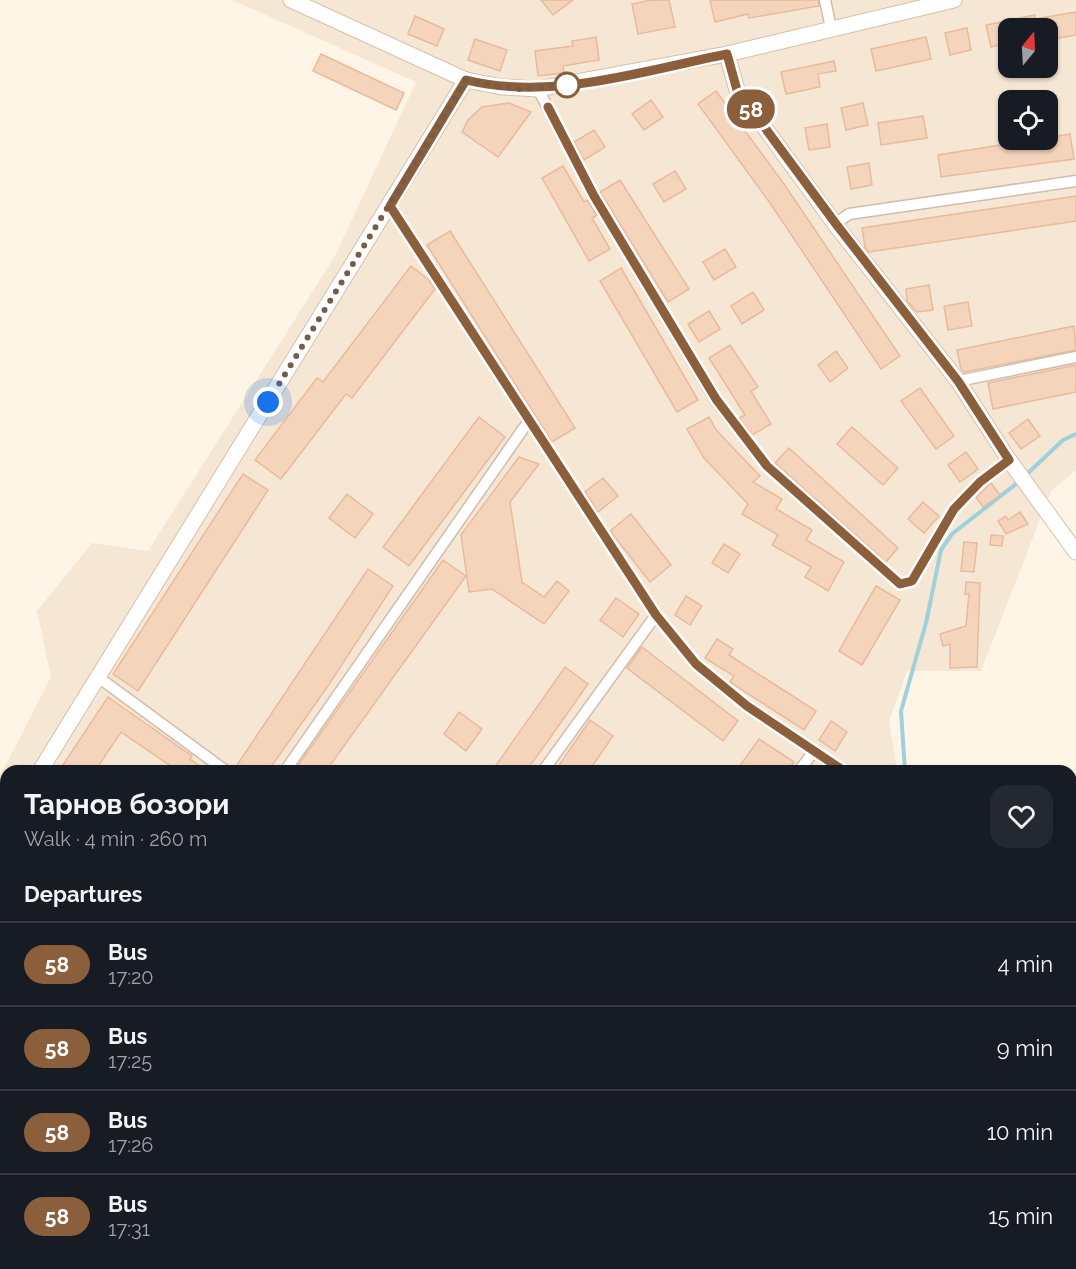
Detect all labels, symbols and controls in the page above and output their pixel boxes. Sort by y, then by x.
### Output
north arrow [998,18,1058,78]
map controls [998,18,1058,150]
unlabelled marker [554,72,580,98]
line badge: 58 [724,90,778,128]
button: locate [998,90,1058,150]
text: 58 [739,97,763,122]
your location [253,387,283,417]
button: heart [990,785,1053,848]
text: Тарнов бозори [24,788,229,821]
text: Walk · 4 min · 260 m [24,827,207,851]
text: Departures [24,881,142,907]
text: Bus [108,939,147,965]
text: 4 min [998,951,1053,977]
text: 58 [45,952,69,977]
text: 17:20 [108,965,154,989]
text: Bus [108,1023,147,1049]
text: 9 min [997,1035,1053,1061]
text: 58 [45,1036,69,1061]
text: 17:25 [108,1049,152,1073]
text: Bus [108,1107,147,1133]
text: 10 min [987,1119,1053,1145]
text: 58 [45,1120,69,1145]
text: 17:26 [108,1133,153,1157]
text: Bus [108,1191,147,1217]
text: 15 min [988,1203,1053,1229]
text: 58 [45,1204,69,1229]
text: 17:31 [108,1217,150,1241]

